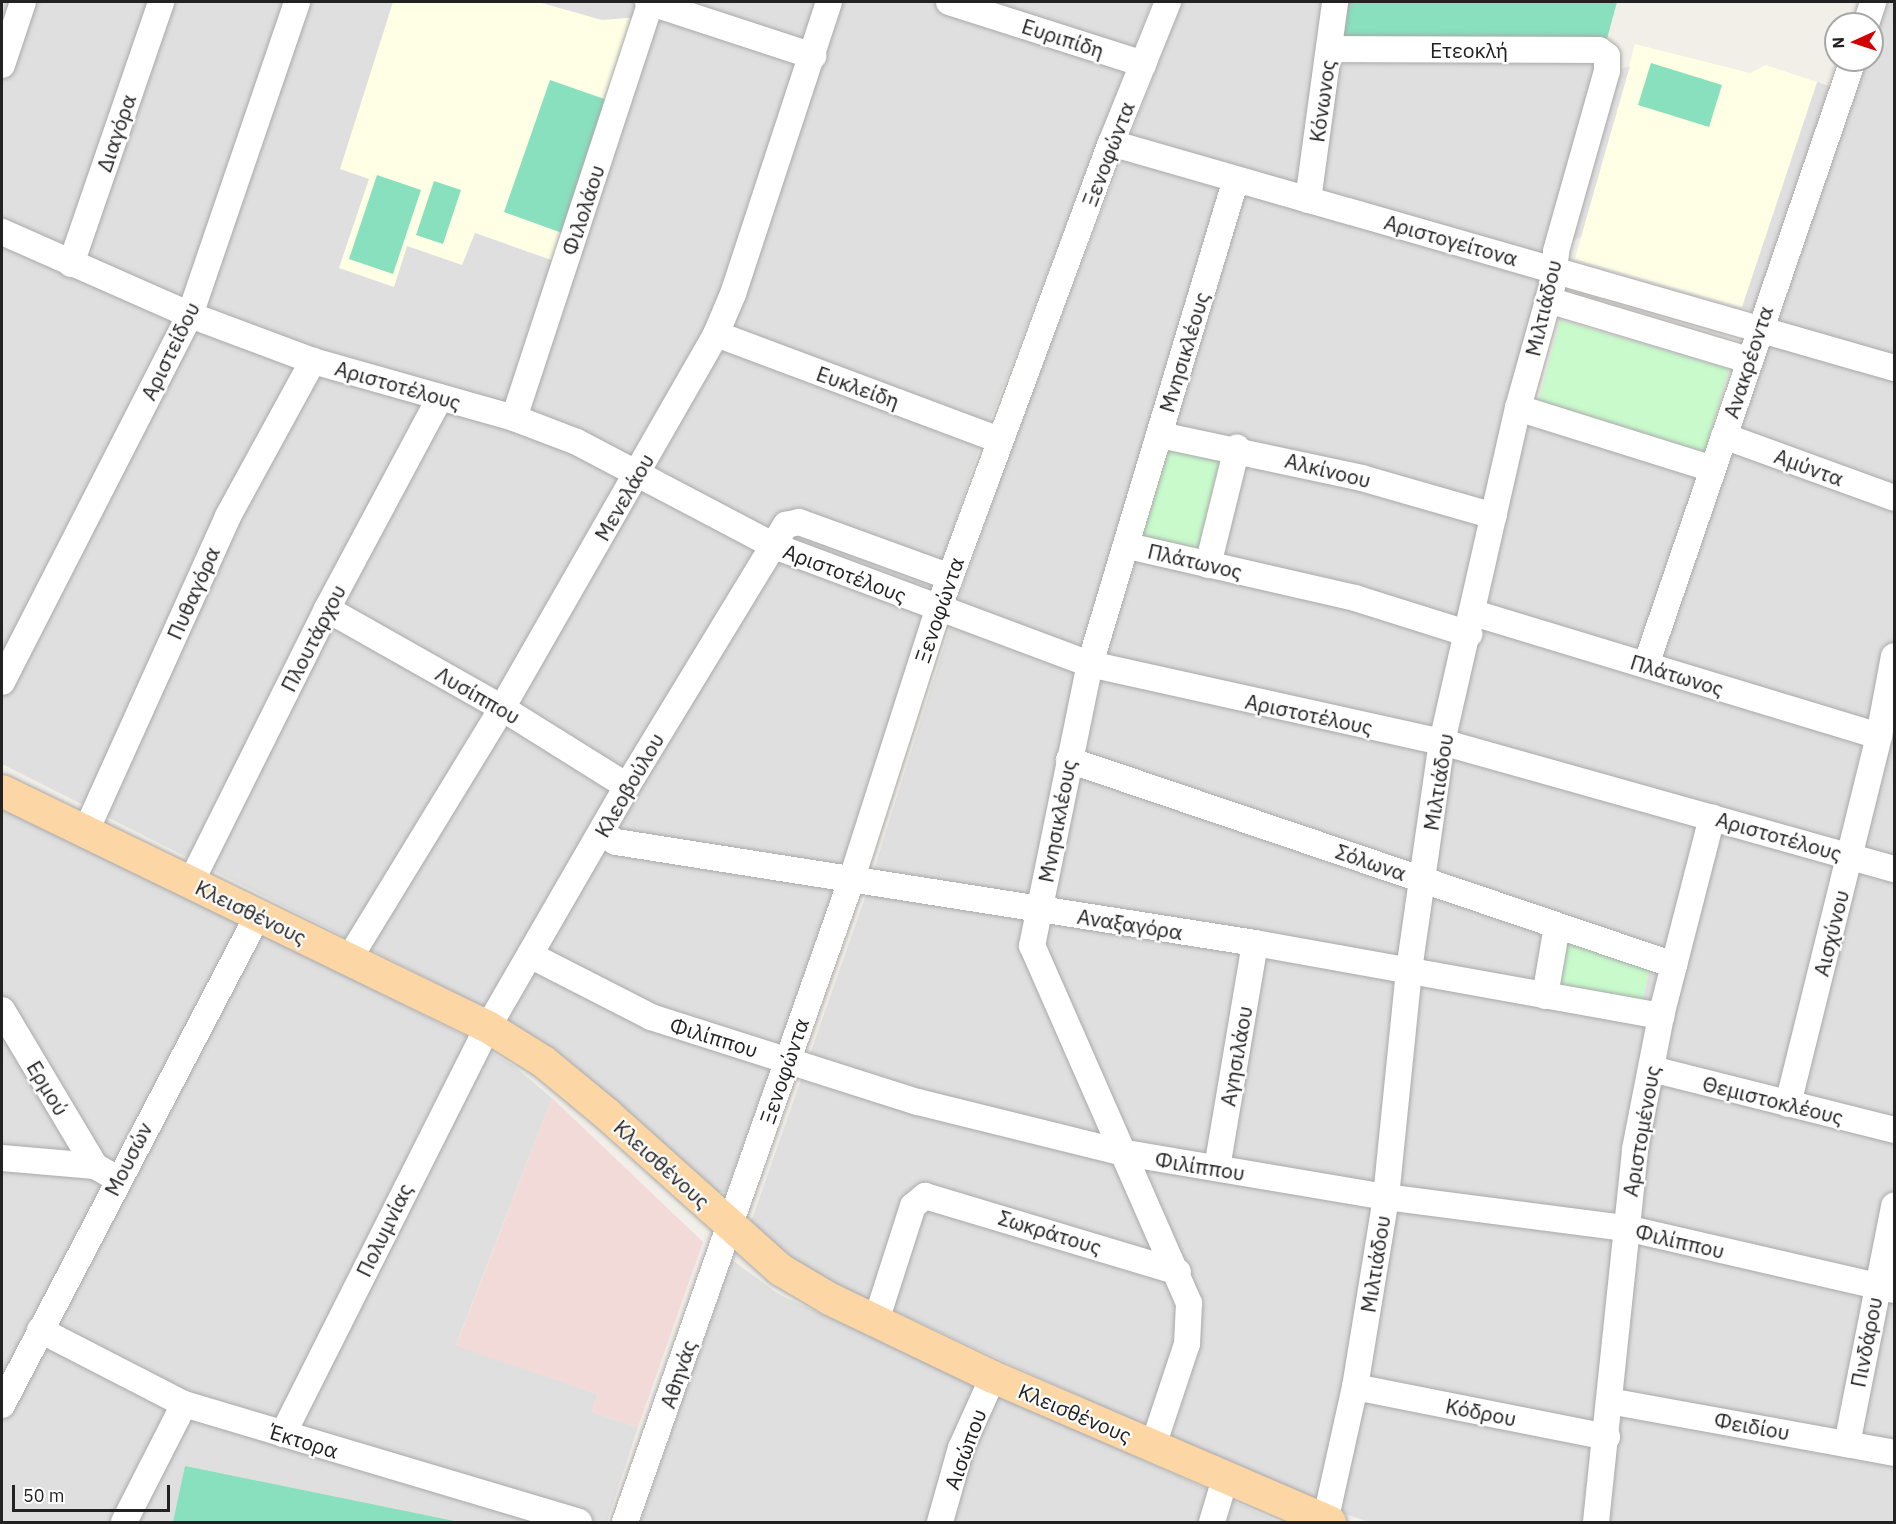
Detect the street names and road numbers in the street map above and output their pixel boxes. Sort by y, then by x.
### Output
street label: Ευριπίδη [1019,13,1107,63]
street label: Ετεοκλή [1430,37,1508,63]
street label: Κόνωνος [1304,58,1340,144]
street label: Διαγόρα [91,91,141,175]
street label: Ξενοφώντα [1076,98,1140,210]
street label: Φιλολάου [557,162,609,258]
street label: Αριστογείτονα [1381,209,1521,271]
street label: Μιλτιάδου [1520,257,1566,359]
street label: Μνησικλέους [1154,289,1214,415]
street label: Αριστείδου [135,298,205,404]
street label: Ανακρέοντα [1718,303,1778,421]
street label: Αριστοτέλους [332,355,464,415]
street label: Ευκλείδη [813,360,903,414]
street label: Αμύντα [1771,443,1847,491]
street label: Αλκίνοου [1282,447,1374,493]
street label: Μενελάου [589,449,659,545]
street label: Αριστοτέλους [780,538,910,608]
street label: Πλάτωνος [1145,538,1245,584]
street label: Πυθαγόρα [161,543,225,643]
street label: Ξενοφώντα [909,554,969,666]
street label: Πλουτάρχου [275,580,351,696]
street label: Πλάτωνος [1627,649,1727,701]
street label: Λυσίππου [431,661,525,729]
street label: Αριστοτέλους [1243,688,1375,740]
street label: Κλεοβούλου [589,728,669,842]
street label: Μιλτιάδου [1418,732,1458,832]
street label: Μνησικλέους [1033,757,1081,885]
street label: Αριστοτέλους [1713,806,1845,866]
street label: Σόλωνα [1332,838,1410,886]
street label: Κλεισθένους [191,874,311,950]
street label: Αισχύνου [1808,887,1854,979]
street label: Αναξαγόρα [1075,903,1185,945]
street label: Αγησιλάου [1215,1004,1257,1108]
street label: Φιλίππου [667,1012,761,1062]
street label: Ξενοφώντα [754,1015,814,1127]
street label: Ερμού [22,1056,74,1120]
street label: Αριστομένους [1617,1063,1665,1199]
street label: Θεμιστοκλέους [1700,1070,1846,1130]
street label: Κλεισθένους [609,1114,715,1214]
street label: Μουσών [99,1118,157,1200]
street label: Φιλίππου [1153,1146,1247,1186]
street label: Πολυμνίας [351,1179,417,1281]
street label: Σωκράτους [995,1204,1105,1260]
street label: Μιλτιάδου [1355,1214,1395,1314]
street label: Φιλίππου [1633,1218,1727,1264]
street label: Πινδάρου [1845,1295,1887,1389]
street label: Αθηνάς [655,1336,701,1412]
street label: Κλεισθένους [1015,1378,1135,1448]
street label: Κόδρου [1443,1393,1519,1431]
street label: Αισώπου [939,1405,991,1493]
street label: Φειδίου [1712,1407,1792,1445]
street label: Έκτορα [267,1419,341,1463]

